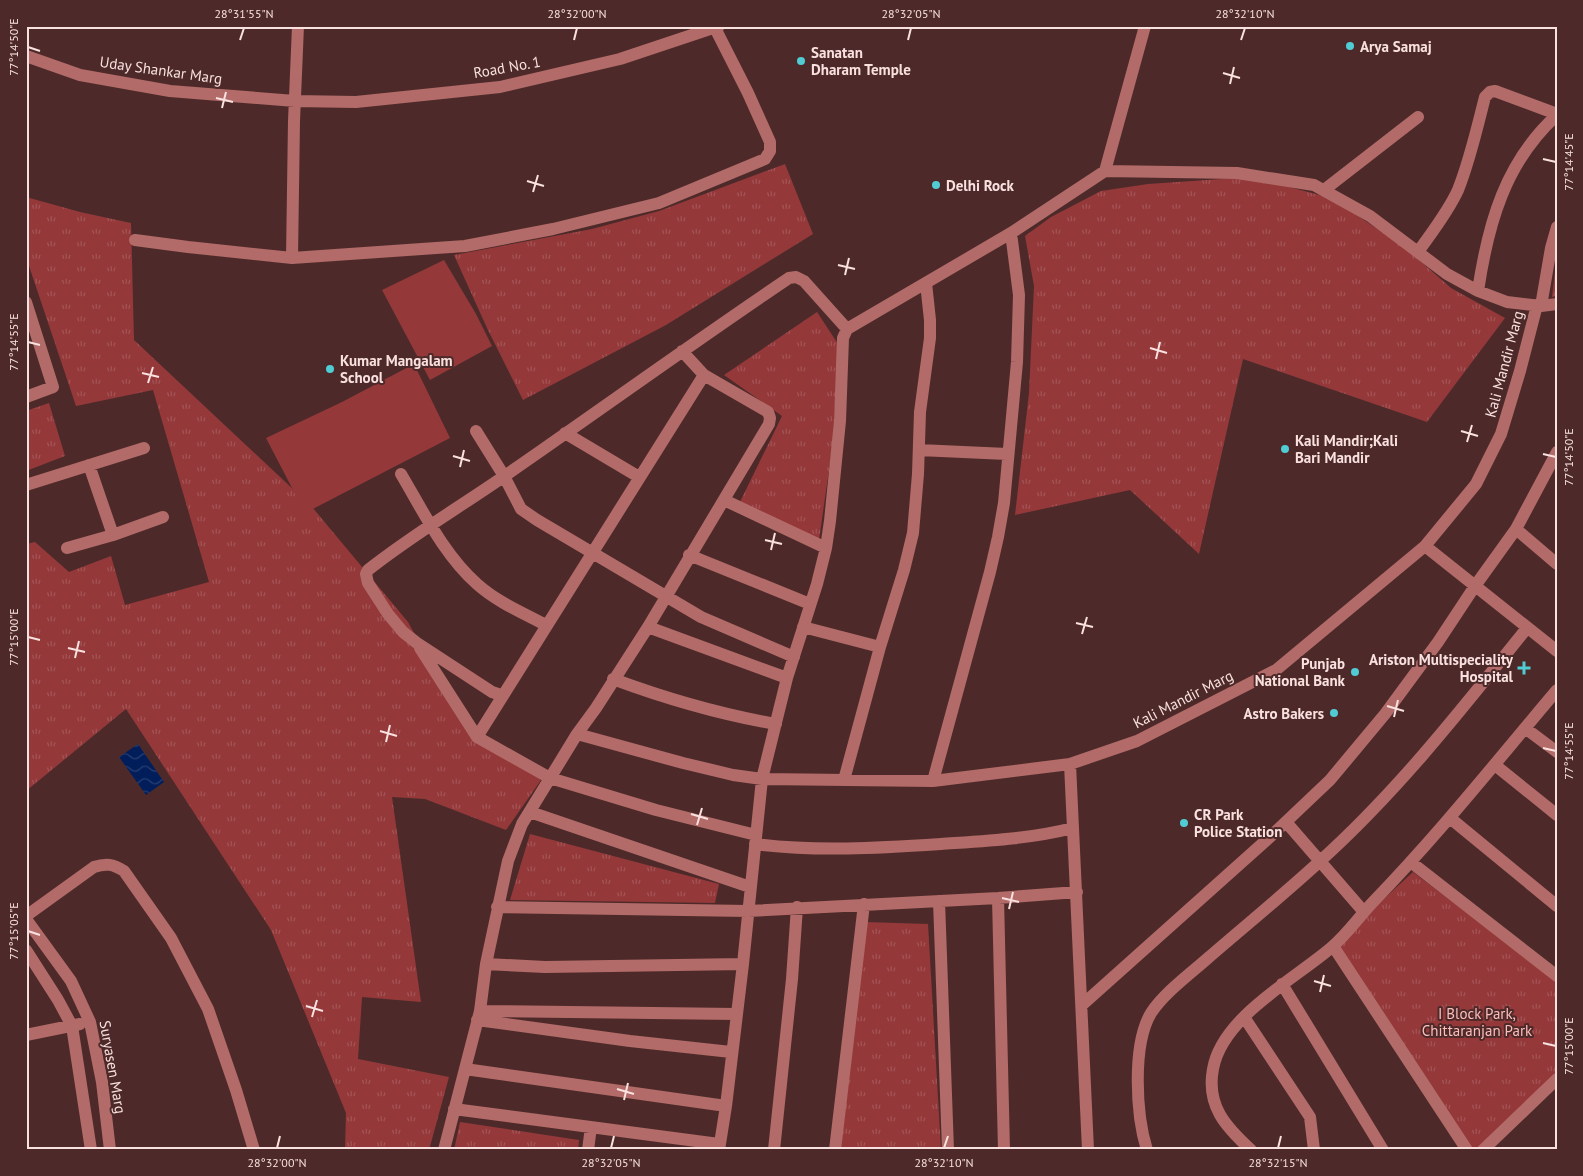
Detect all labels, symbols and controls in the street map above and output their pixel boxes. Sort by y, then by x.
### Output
text: 28°31'55"N [214,6,274,21]
text: 28°32'00"N [547,6,607,21]
text: 28°32'05"N [881,6,941,21]
text: 28°32'10"N [1215,6,1275,21]
text: 77°14'50"E [6,18,21,76]
place label: Arya Samaj [1360,37,1432,56]
marker: Arya Samaj [1344,40,1356,52]
place label: Sanatan Dharam Temple [811,43,911,79]
street label: Uday Shankar Marg [98,52,224,88]
street label: Road No. 1 [472,52,542,82]
marker: Sanatan Dharam Temple [795,55,807,67]
text: 77°14'45"E [1561,133,1576,191]
place label: Delhi Rock [946,176,1015,195]
marker: Delhi Rock [930,179,942,191]
street label: Kali Mandir Marg [1481,309,1527,419]
text: 77°14'55"E [6,313,21,371]
place label: Kumar Mangalam School [340,351,453,387]
marker: Kumar Mangalam School [324,363,336,375]
text: 77°14'50"E [1561,428,1576,486]
place label: Kali Mandir;Kali Bari Mandir [1295,431,1398,467]
marker: Kali Mandir;Kali Bari Mandir [1279,443,1291,455]
text: 77°15'00"E [6,608,21,666]
place label: Ariston Multispeciality Hospital [1369,650,1514,686]
place label: Punjab National Bank [1255,654,1346,690]
marker: Ariston Multispeciality Hospital [1517,661,1531,675]
street label: Kali Mandir Marg [1130,666,1236,732]
marker: Punjab National Bank [1349,666,1361,678]
place label: Astro Bakers [1244,704,1324,723]
marker: Astro Bakers [1328,707,1340,719]
text: 77°14'55"E [1561,722,1576,780]
place label: CR Park Police Station [1194,805,1282,841]
marker: CR Park Police Station [1178,817,1190,829]
text: 77°15'05"E [6,902,21,960]
park label: I Block Park, Chittaranjan Park [1422,1004,1533,1040]
text: 77°15'00"E [1561,1017,1576,1075]
street label: Suryasen Marg [95,1019,131,1115]
text: 28°32'00"N [247,1155,307,1170]
text: 28°32'05"N [581,1155,641,1170]
text: 28°32'10"N [914,1155,974,1170]
text: 28°32'15"N [1248,1155,1308,1170]

